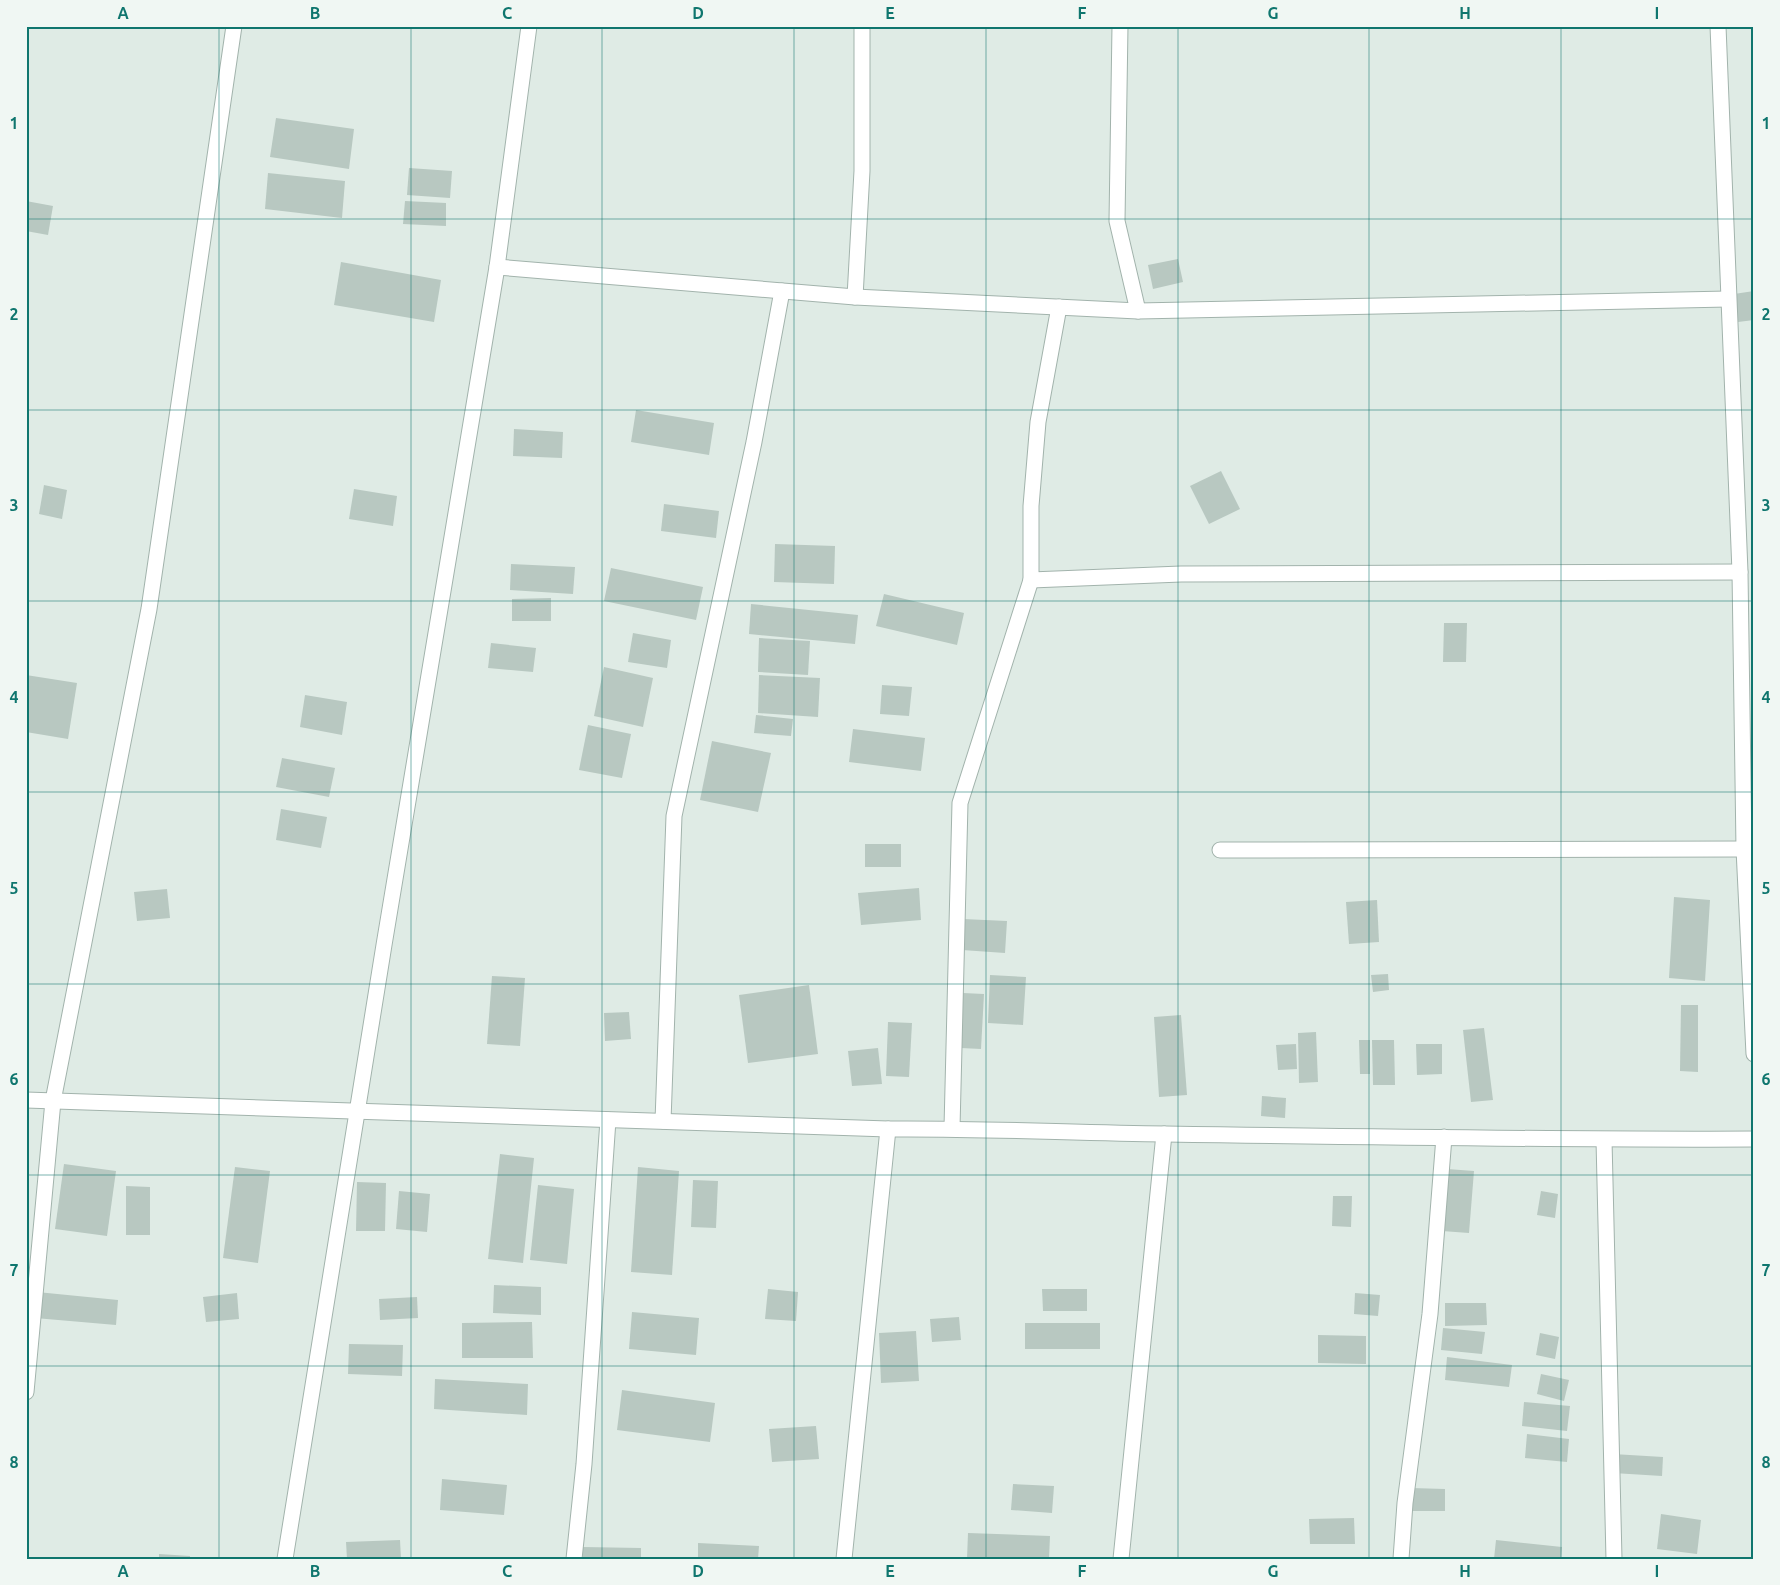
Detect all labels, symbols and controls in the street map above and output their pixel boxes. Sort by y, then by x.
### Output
text: A [117,4,129,22]
text: B [310,4,320,22]
text: C [502,4,512,22]
text: D [692,4,704,22]
text: E [885,4,895,22]
text: F [1078,4,1087,22]
text: G [1267,4,1279,22]
text: H [1459,4,1471,22]
text: I [1655,4,1659,22]
text: 1 [9,114,19,132]
text: 1 [1761,114,1771,132]
text: 2 [9,305,19,323]
text: 2 [1761,305,1771,323]
text: 3 [9,496,19,514]
text: 3 [1761,496,1771,514]
text: 4 [9,688,19,706]
text: 4 [1761,688,1771,706]
text: 5 [9,879,19,897]
text: 5 [1761,879,1771,897]
text: 6 [9,1070,19,1088]
text: 6 [1761,1070,1771,1088]
text: 7 [9,1261,19,1279]
text: 7 [1761,1261,1771,1279]
text: 8 [9,1453,19,1471]
text: 8 [1761,1453,1771,1471]
text: A [117,1562,129,1580]
text: B [310,1562,320,1580]
text: C [502,1562,512,1580]
text: D [692,1562,704,1580]
text: E [885,1562,895,1580]
text: F [1078,1562,1087,1580]
text: G [1267,1562,1279,1580]
text: H [1459,1562,1471,1580]
text: I [1655,1562,1659,1580]

